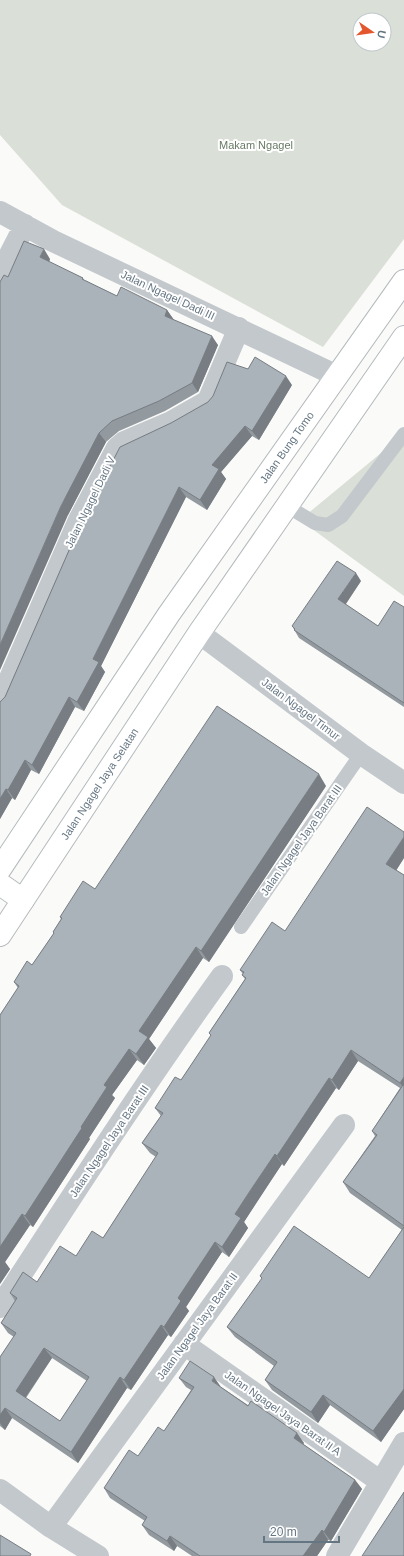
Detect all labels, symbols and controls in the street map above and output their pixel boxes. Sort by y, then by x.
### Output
north arrow [352,12,392,52]
text: U [375,29,388,40]
park label: Makam Ngagel [219,139,293,151]
street label: Jalan Ngagel Dadi III [119,268,217,322]
street label: Jalan Bung Tomo [257,409,316,485]
street label: Jalan Ngagel Dadi V [63,454,118,550]
street label: Jalan Ngagel Timur [260,676,343,743]
street label: Jalan Ngagel Jaya Selatan [59,726,141,842]
street label: Jalan Ngagel Jaya Barat III [258,782,344,898]
street label: Jalan Ngagel Jaya Barat III [67,1083,151,1199]
street label: Jalan Ngagel Jaya Barat II [154,1270,240,1382]
street label: Jalan Ngagel Jaya Barat II A [223,1368,344,1458]
scale bar [264,1518,339,1544]
text: 20 m [270,1525,297,1539]

